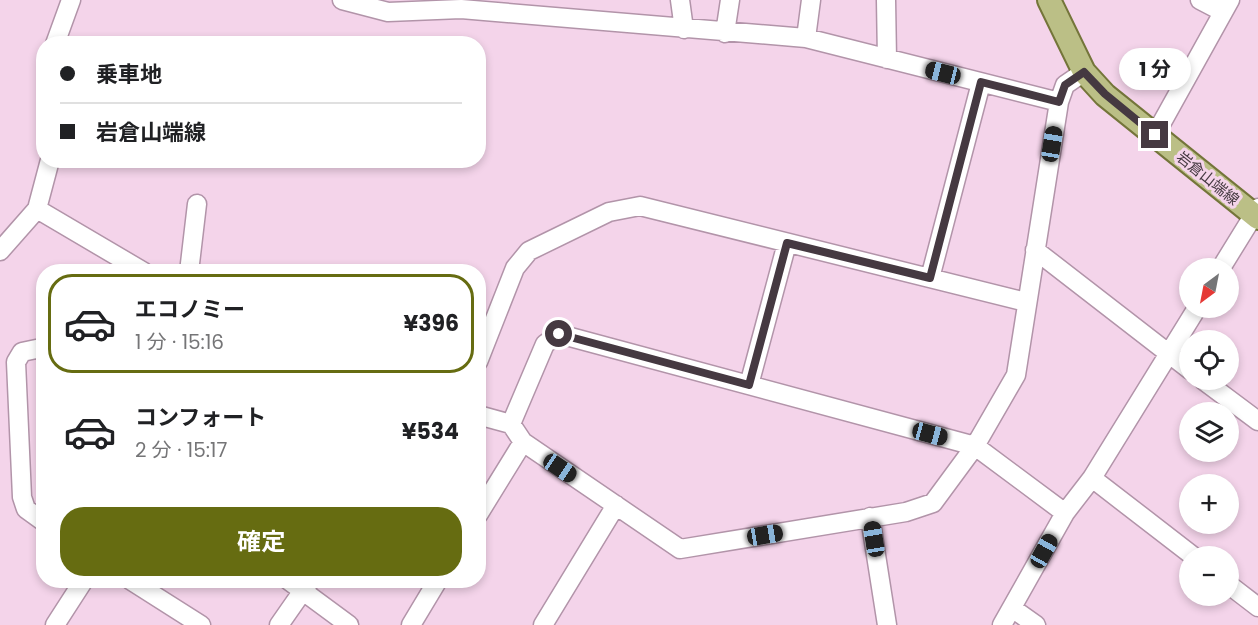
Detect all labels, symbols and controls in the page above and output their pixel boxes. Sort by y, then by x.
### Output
callout: 1 分 [1119,48,1191,90]
text: 1 分 [1139,55,1171,83]
text: 乗車地 [96,59,162,90]
car [923,60,963,86]
text: 岩倉山端線 [96,117,206,148]
route end [1141,121,1168,148]
car [1040,125,1064,163]
street label: 岩倉山端線 [1172,146,1244,210]
north arrow [1179,258,1239,318]
map controls [1179,258,1239,606]
text: エコノミー [135,294,245,325]
icon: car [63,297,117,351]
text: ¥396 [403,308,459,339]
route start [545,320,572,347]
text: 1 分 · 15:16 [135,328,224,356]
button: locate [1179,330,1239,390]
text: コンフォート [135,402,266,433]
button: layers [1179,402,1239,462]
icon: car [63,405,117,459]
text: ¥534 [402,416,459,447]
car [910,421,950,447]
text: 2 分 · 15:17 [135,436,227,464]
car [540,450,580,486]
button: + [1179,474,1239,534]
button: 確定 [60,507,462,576]
car [862,520,886,558]
car [746,523,784,547]
car [1027,531,1061,571]
button: − [1179,546,1239,606]

